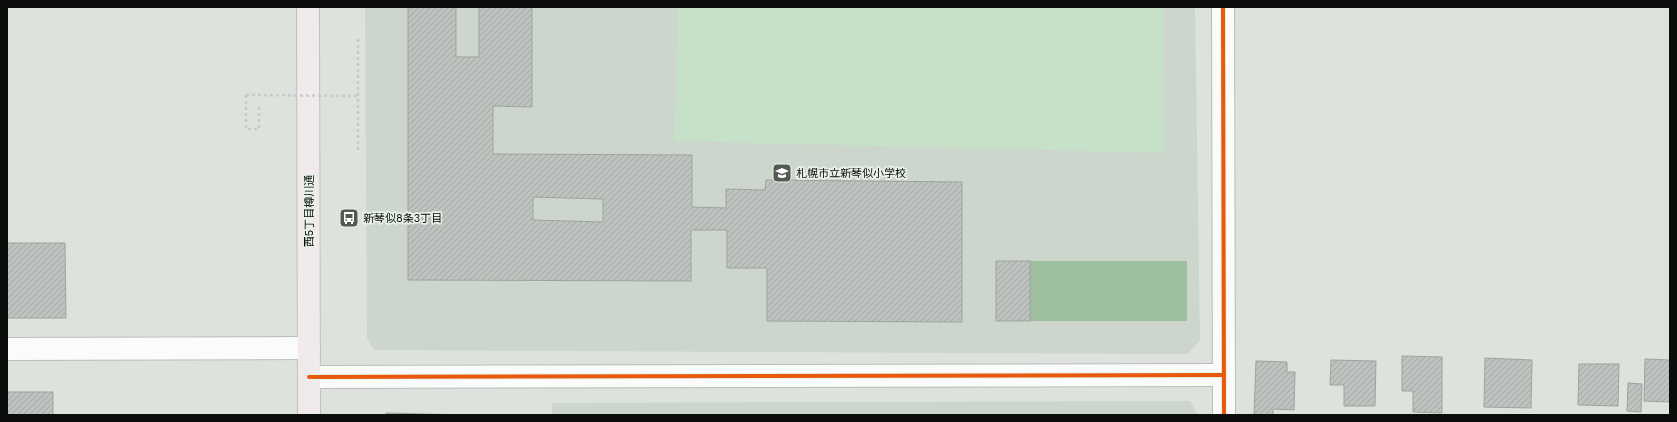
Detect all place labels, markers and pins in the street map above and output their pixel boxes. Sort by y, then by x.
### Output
school or university icon: 札幌市立新琴似小学校 [771,162,793,184]
place label: 札幌市立新琴似小学校 [796,167,906,180]
bus stop icon: 新琴似8条3丁目 [338,207,360,229]
place label: 新琴似8条3丁目 [363,212,442,225]

